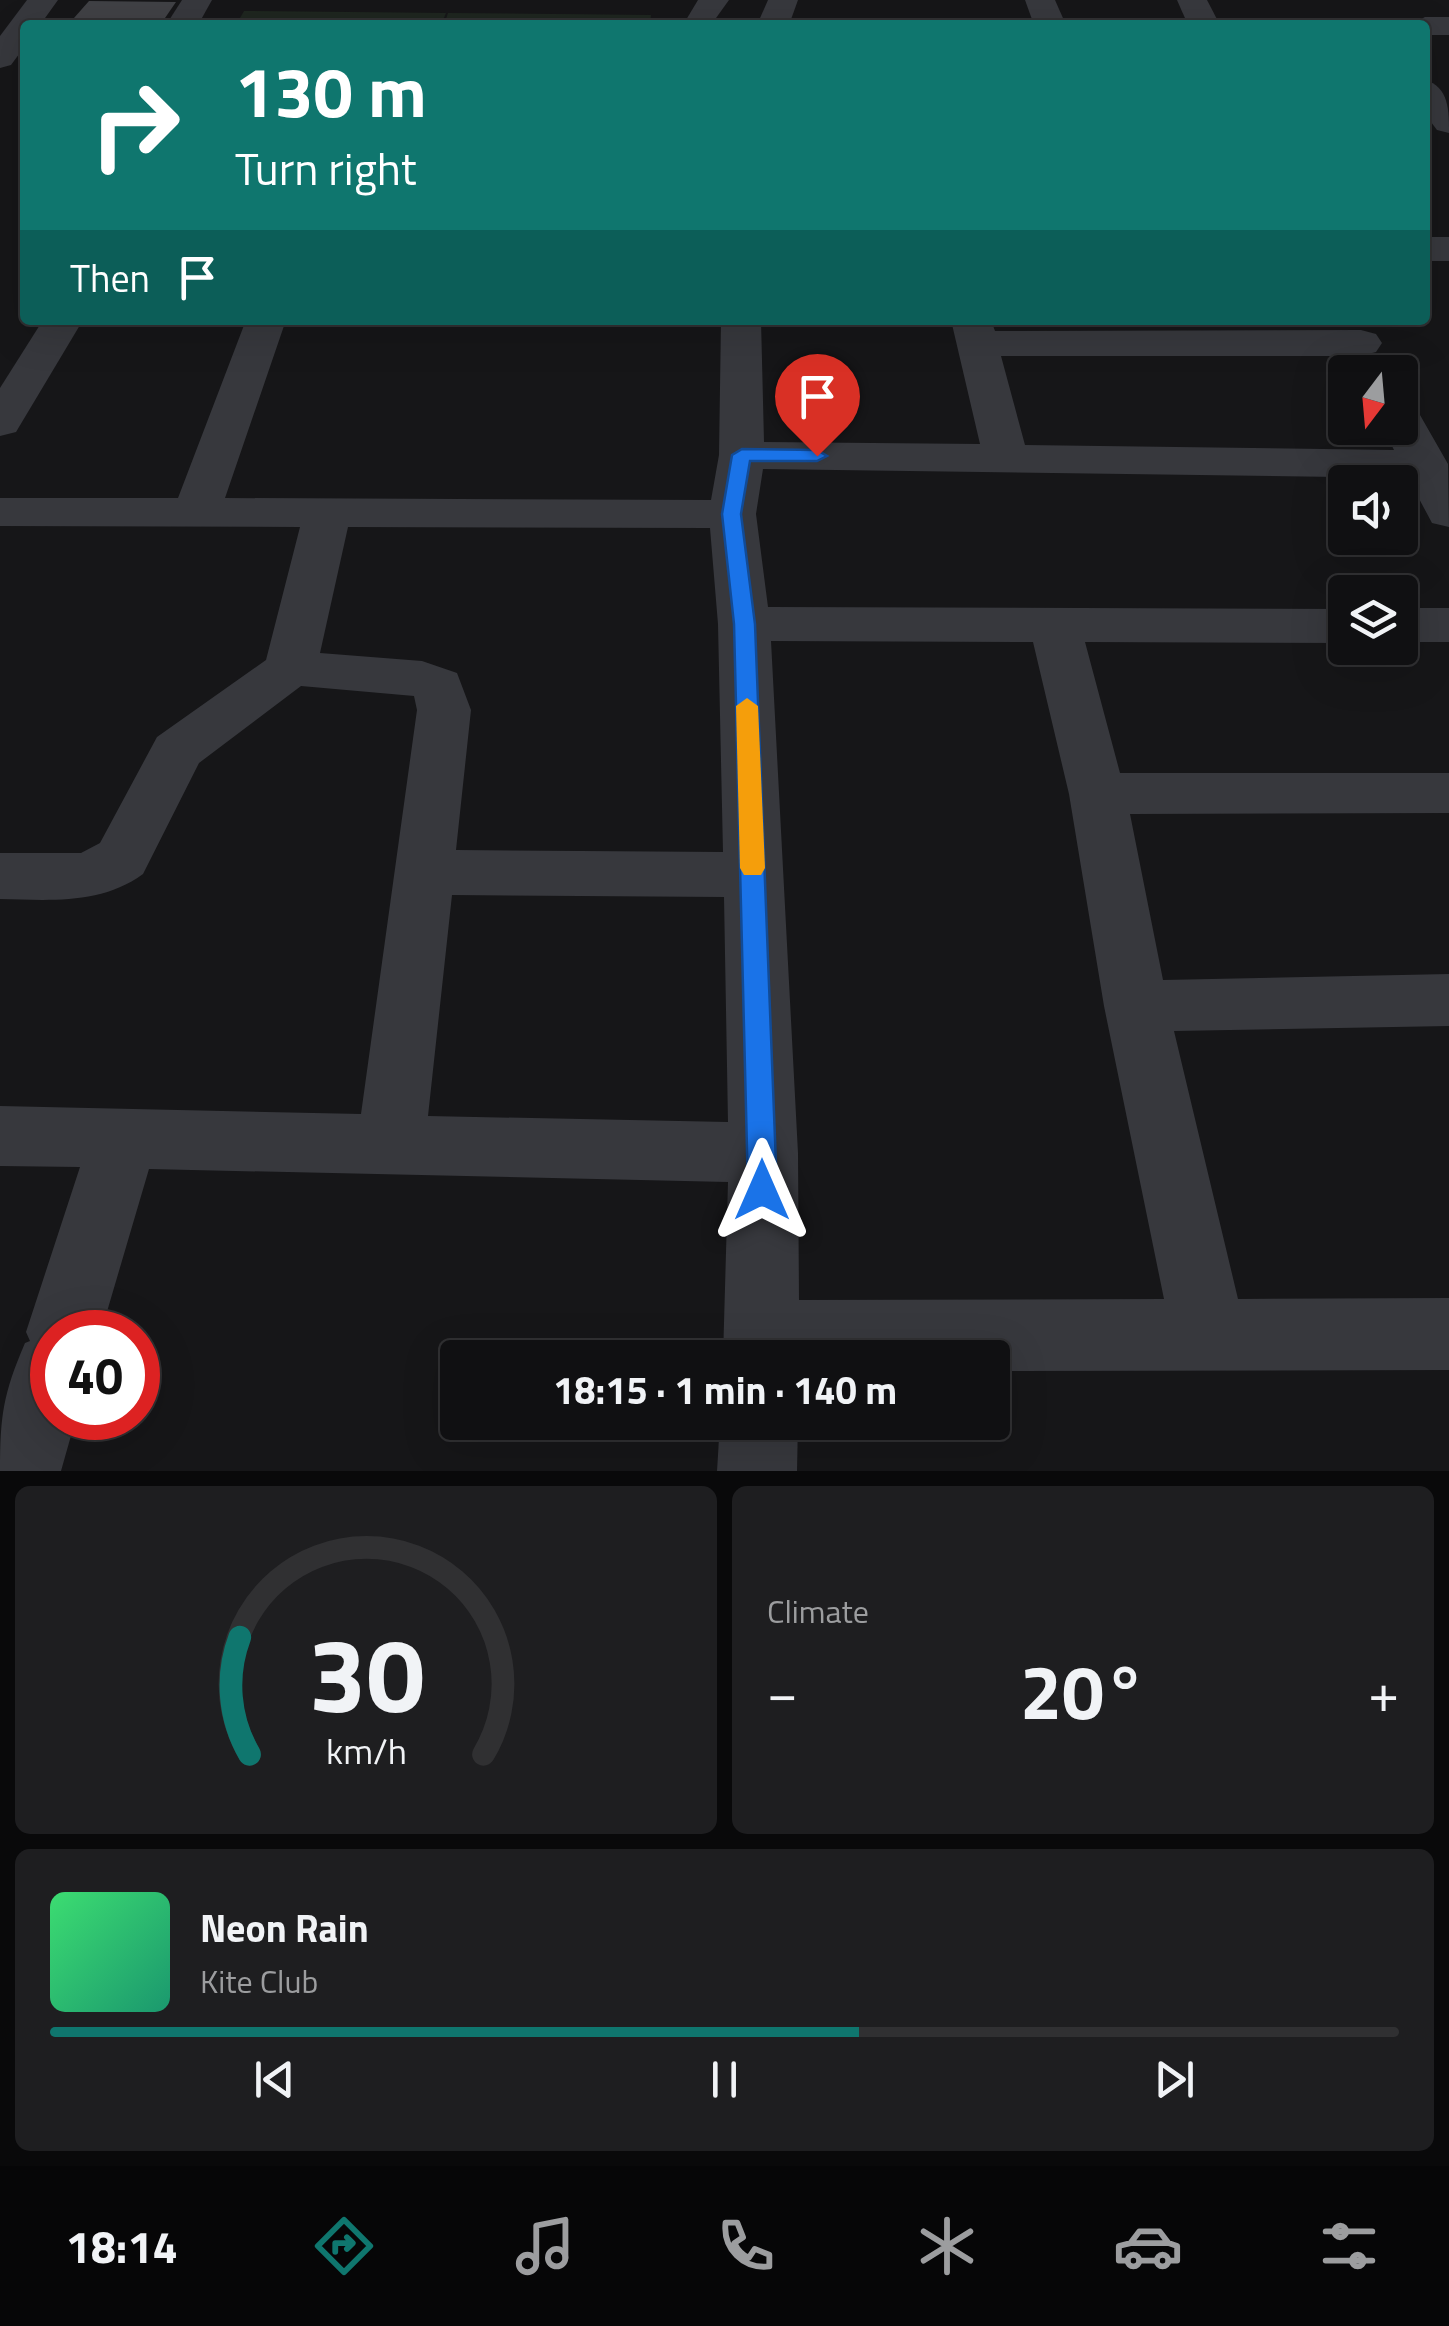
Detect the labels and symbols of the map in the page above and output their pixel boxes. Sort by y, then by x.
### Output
pin [775,354,860,457]
north arrow [1328,355,1418,445]
position arrow [710,1138,814,1242]
speed limit sign: 40 [30,1310,160,1440]

